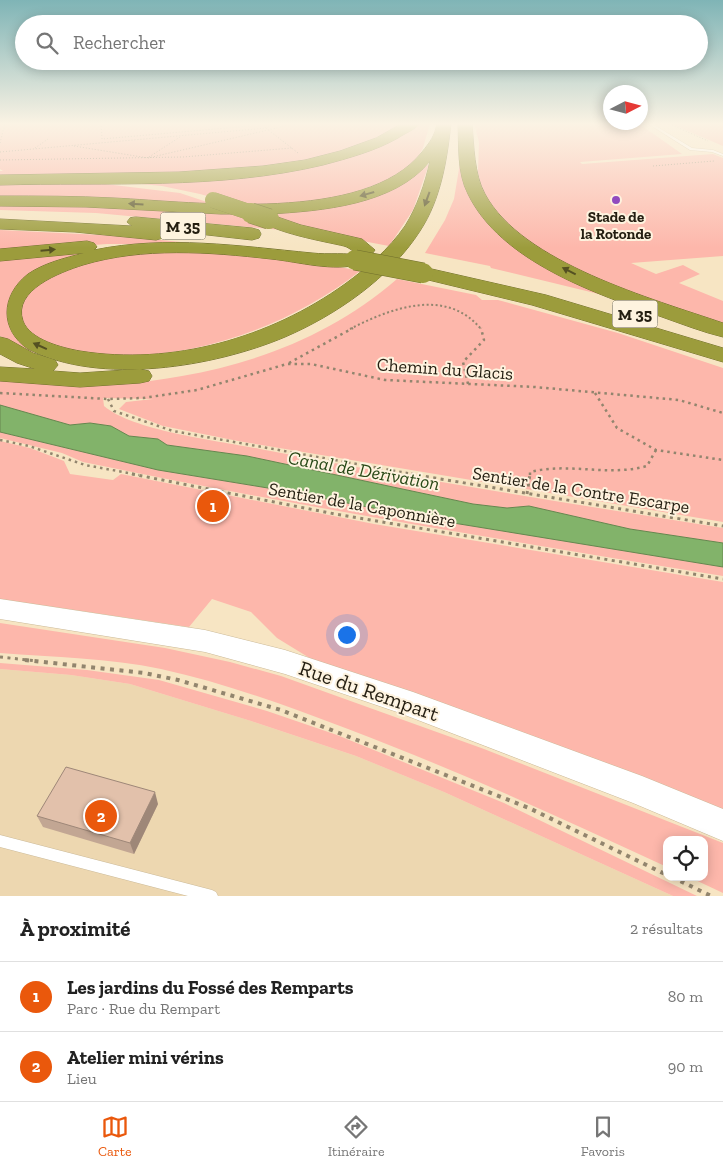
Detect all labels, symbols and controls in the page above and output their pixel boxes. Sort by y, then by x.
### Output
search box [15,15,708,70]
icon: search [33,29,61,57]
text: Rechercher [73,31,166,54]
north arrow [603,85,648,130]
one-way arrow [359,190,374,198]
one-way arrow [423,191,430,206]
marker: Stade de la Rotonde [610,194,622,206]
one-way arrow [128,199,144,207]
place label: Stade de la Rotonde [581,208,651,243]
road number: M 35 [160,212,206,240]
one-way arrow [41,246,57,254]
one-way arrow [561,267,576,275]
road number: M 35 [612,300,658,328]
one-way arrow [33,342,47,350]
street label: Chemin du Glacis [376,353,514,385]
water label: Canal de Dérivation [286,446,442,495]
street label: Sentier de la Contre Escarpe [471,462,691,518]
street label: Sentier de la Caponnière [267,478,457,532]
pin: 1 [197,487,229,525]
your location [334,622,360,648]
street label: Rue du Rempart [296,655,443,726]
pin: 2 [85,797,117,835]
map controls [663,836,708,881]
button: locate [663,836,708,881]
text: À proximité [20,916,130,941]
text: 2 résultats [630,919,703,938]
text: Les jardins du Fossé des Remparts [67,976,353,999]
text: 1 [33,987,39,1006]
text: 80 m [668,987,703,1006]
text: Parc · Rue du Rempart [67,999,220,1018]
text: Atelier mini vérins [67,1046,224,1069]
text: 2 [32,1057,40,1076]
text: 90 m [668,1057,703,1076]
text: Lieu [67,1069,97,1088]
tab: Carte [98,1113,132,1160]
tab: Itinéraire [328,1113,385,1160]
tab: Favoris [581,1113,625,1160]

